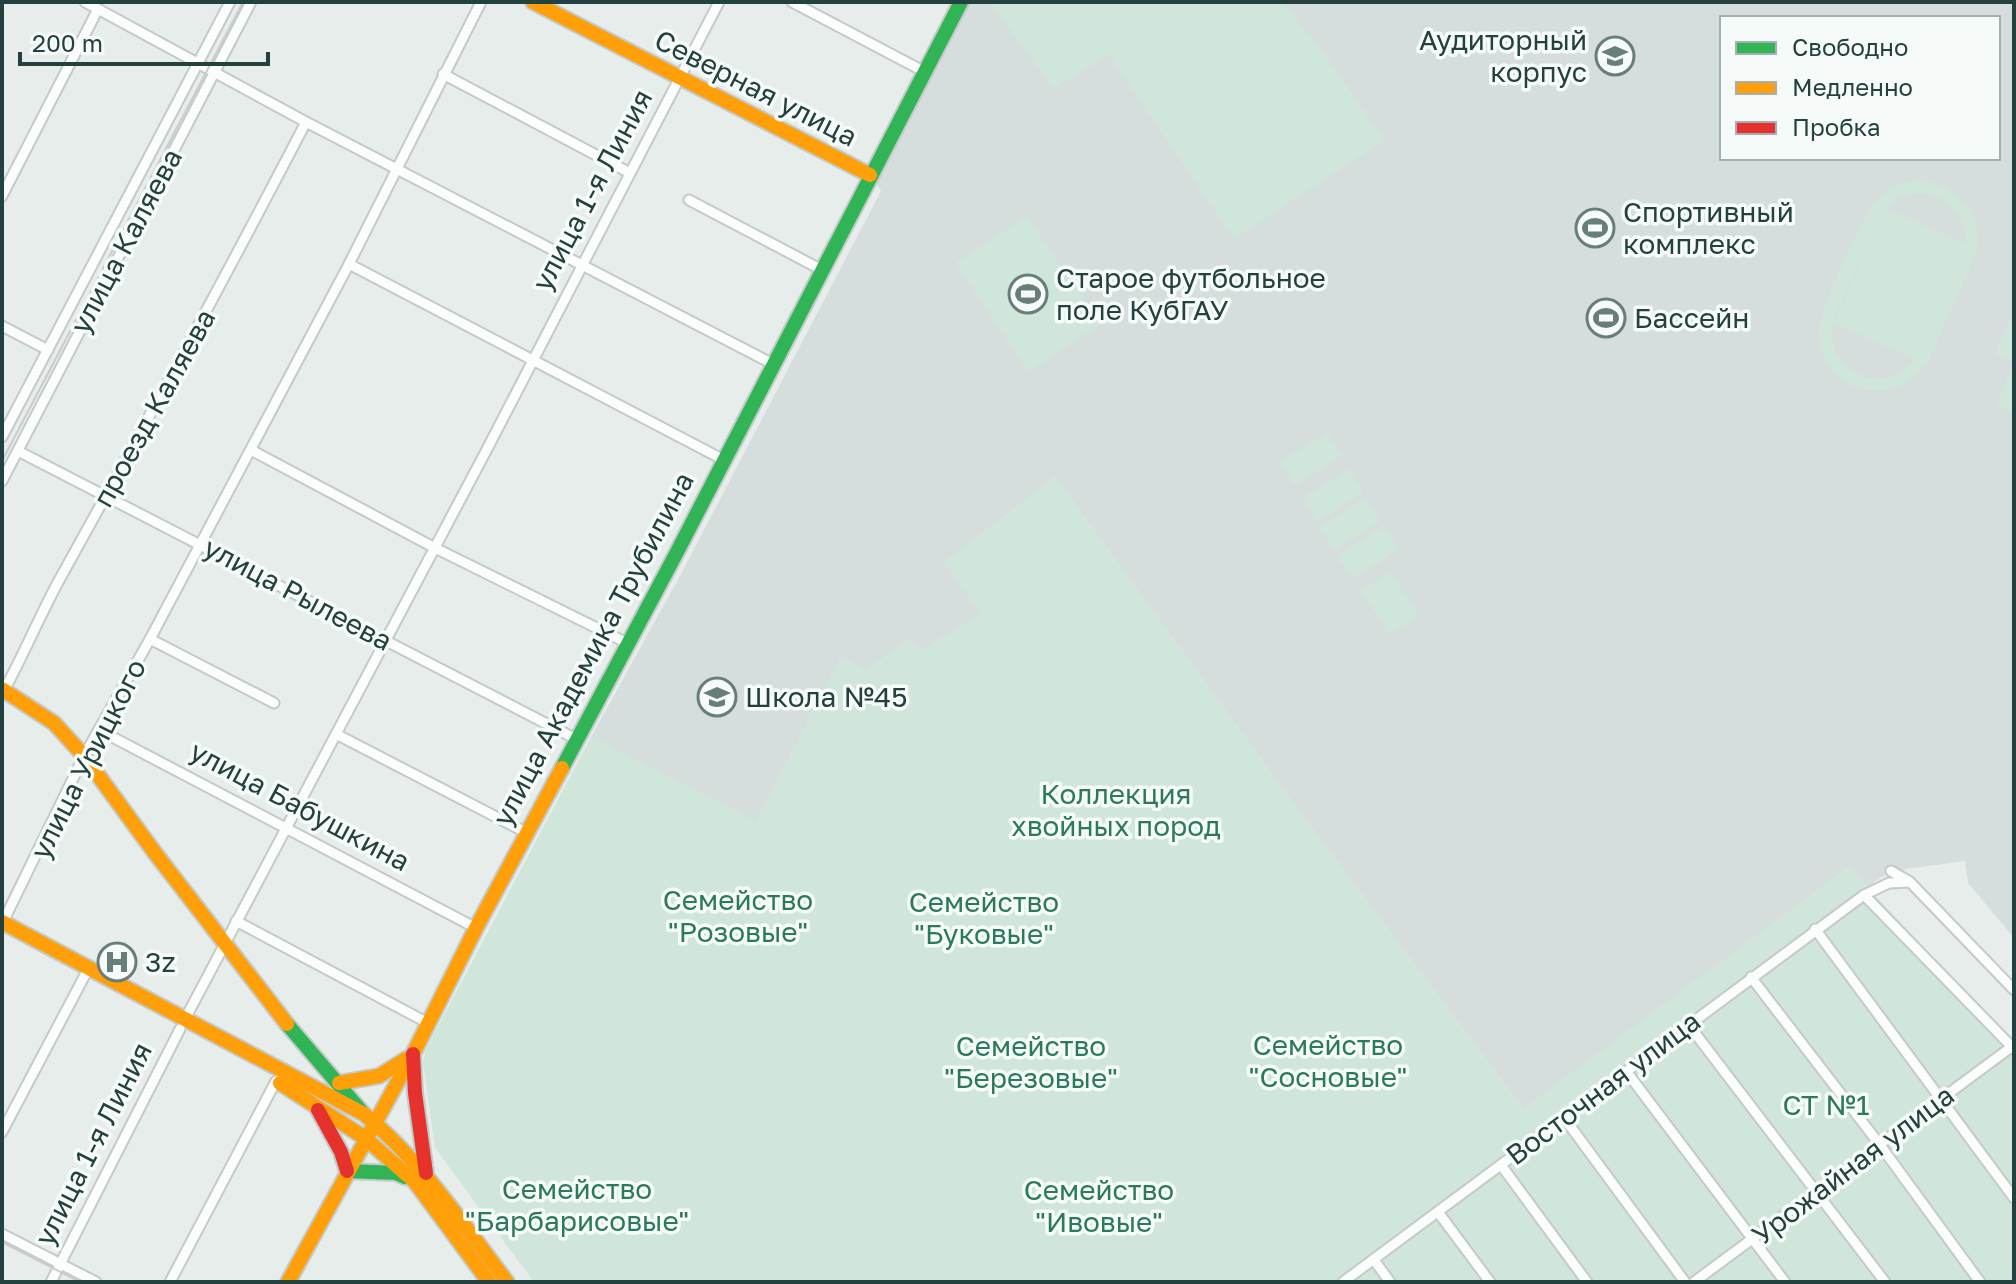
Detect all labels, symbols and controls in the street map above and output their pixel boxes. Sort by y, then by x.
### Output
scale bar [20,16,268,66]
legend [1720,16,2000,160]
street label: Северная улица [650,22,863,153]
place label: Аудиторный корпус [1419,23,1587,88]
text: 200 m [32,28,103,57]
text: Свободно [1792,32,1908,61]
school or university icon: Аудиторный корпус [1594,35,1636,77]
text: Медленно [1792,72,1913,101]
street label: улица 1-я Линия [525,83,659,296]
text: Пробка [1792,112,1881,141]
street label: улица Каляева [63,143,188,339]
place label: Спортивный комплекс [1623,195,1794,260]
sports icon: Спортивный комплекс [1574,207,1616,249]
place label: Старое футбольное поле КубГАУ [1056,261,1326,326]
sports icon: Старое футбольное поле КубГАУ [1007,273,1049,315]
sports icon: Бассейн [1585,297,1627,339]
place label: Бассейн [1634,301,1749,334]
street label: проезд Каляева [86,303,222,512]
street label: улица Академика Трубилина [485,466,700,831]
street label: улица Рылеева [199,530,398,657]
street label: улица Урицкого [23,653,152,864]
school or university icon: Школа №45 [696,676,738,718]
place label: Школа №45 [745,680,907,713]
street label: улица Бабушкина [185,734,416,877]
park label: Коллекция хвойных пород [1011,777,1221,842]
park label: Семейство "Розовые" [663,883,813,948]
park label: Семейство "Буковые" [909,885,1059,950]
hospital icon: 3z [96,941,138,983]
place label: 3z [145,945,176,978]
street label: Восточная улица [1499,1004,1706,1171]
park label: Семейство "Сосновые" [1248,1028,1408,1093]
park label: Семейство "Березовые" [944,1029,1118,1094]
street label: улица 1-я Линия [27,1037,158,1251]
street label: Урожайная улица [1745,1078,1960,1251]
park label: СТ №1 [1782,1088,1870,1121]
park label: Семейство "Барбарисовые" [465,1172,689,1237]
park label: Семейство "Ивовые" [1024,1173,1174,1238]

